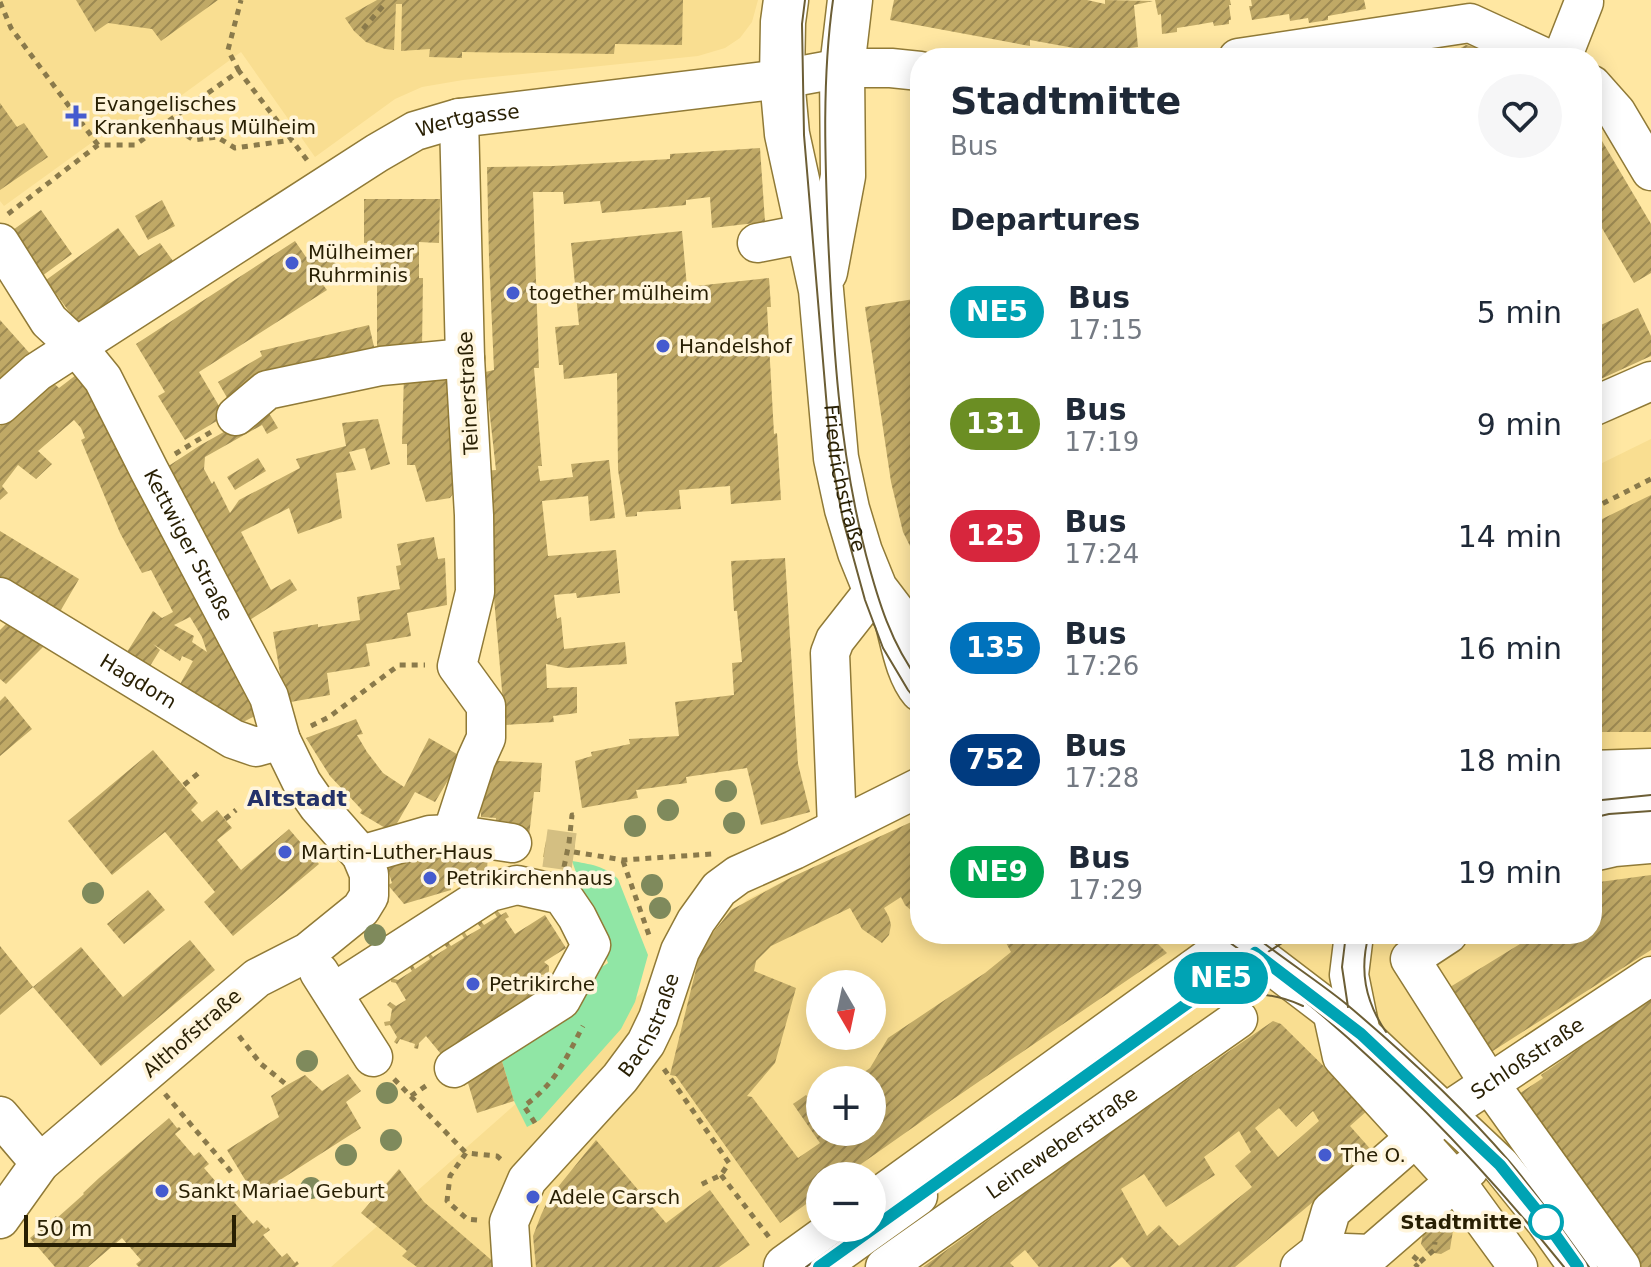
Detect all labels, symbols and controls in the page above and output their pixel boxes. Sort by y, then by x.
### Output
button: heart [1478,74,1562,158]
text: Stadtmitte [950,79,1181,123]
place label: Evangelisches Krankenhaus Mülheim [94,92,316,139]
street label: Wertgasse [413,99,521,142]
marker: Evangelisches Krankenhaus Mülheim [65,105,87,127]
text: Bus [950,131,998,161]
text: Departures [950,202,1140,237]
place label: Mülheimer Ruhrminis [308,240,415,287]
marker: Mülheimer Ruhrminis [283,254,301,272]
text: Bus [1068,280,1130,315]
place label: together mülheim [529,281,709,305]
marker: together mülheim [504,284,522,302]
text: NE5 [966,295,1028,328]
text: 5 min [1477,295,1562,330]
text: 17:15 [1068,315,1143,345]
street label: Teinerstraße [453,331,483,456]
place label: Handelshof [679,334,793,358]
marker: Handelshof [654,337,672,355]
text: Bus [1064,392,1127,427]
street label: Friedrichstraße [819,403,871,555]
text: 131 [966,407,1024,440]
text: 9 min [1477,407,1562,442]
text: 17:19 [1064,427,1139,457]
street label: Kettwiger Straße [139,465,238,624]
text: Bus [1064,504,1127,539]
text: 125 [966,519,1024,552]
text: 14 min [1458,519,1562,554]
text: 17:24 [1064,539,1139,569]
text: Bus [1064,616,1127,651]
text: 135 [966,631,1024,664]
text: 16 min [1458,631,1562,666]
street label: Hagdorn [96,649,181,714]
text: 17:26 [1064,651,1139,681]
text: Bus [1064,728,1127,763]
text: 752 [966,743,1024,776]
text: 18 min [1458,743,1562,778]
text: 17:28 [1064,763,1139,793]
district label: Altstadt [247,786,347,811]
place label: Martin-Luther-Haus [301,840,493,864]
text: Bus [1068,840,1130,875]
marker: Martin-Luther-Haus [276,843,294,861]
text: NE9 [966,855,1028,888]
text: 19 min [1458,855,1562,890]
place label: Petrikirchenhaus [446,866,613,890]
marker: Petrikirchenhaus [421,869,439,887]
text: 17:29 [1068,875,1143,905]
line badge: NE5 [1175,952,1267,1004]
text: NE5 [1190,961,1252,994]
street label: Bachstraße [613,970,684,1082]
north arrow [806,970,886,1050]
map controls [806,970,886,1242]
place label: Petrikirche [489,972,595,996]
marker: Petrikirche [464,975,482,993]
street label: Althofstraße [138,984,246,1082]
street label: Schloßstraße [1466,1012,1588,1104]
button: + [806,1066,886,1146]
street label: Leineweberstraße [981,1081,1142,1204]
place label: The O. [1340,1143,1406,1167]
marker: The O. [1316,1146,1334,1164]
button: − [806,1162,886,1242]
place label: Sankt Mariae Geburt [178,1179,385,1203]
marker: Sankt Mariae Geburt [153,1182,171,1200]
place label: Adele Carsch [549,1185,680,1209]
marker: Adele Carsch [524,1188,542,1206]
marker: Stadtmitte [1529,1205,1563,1239]
place label: Stadtmitte [1400,1210,1522,1234]
scale bar [24,1211,236,1247]
text: 50 m [36,1216,92,1241]

